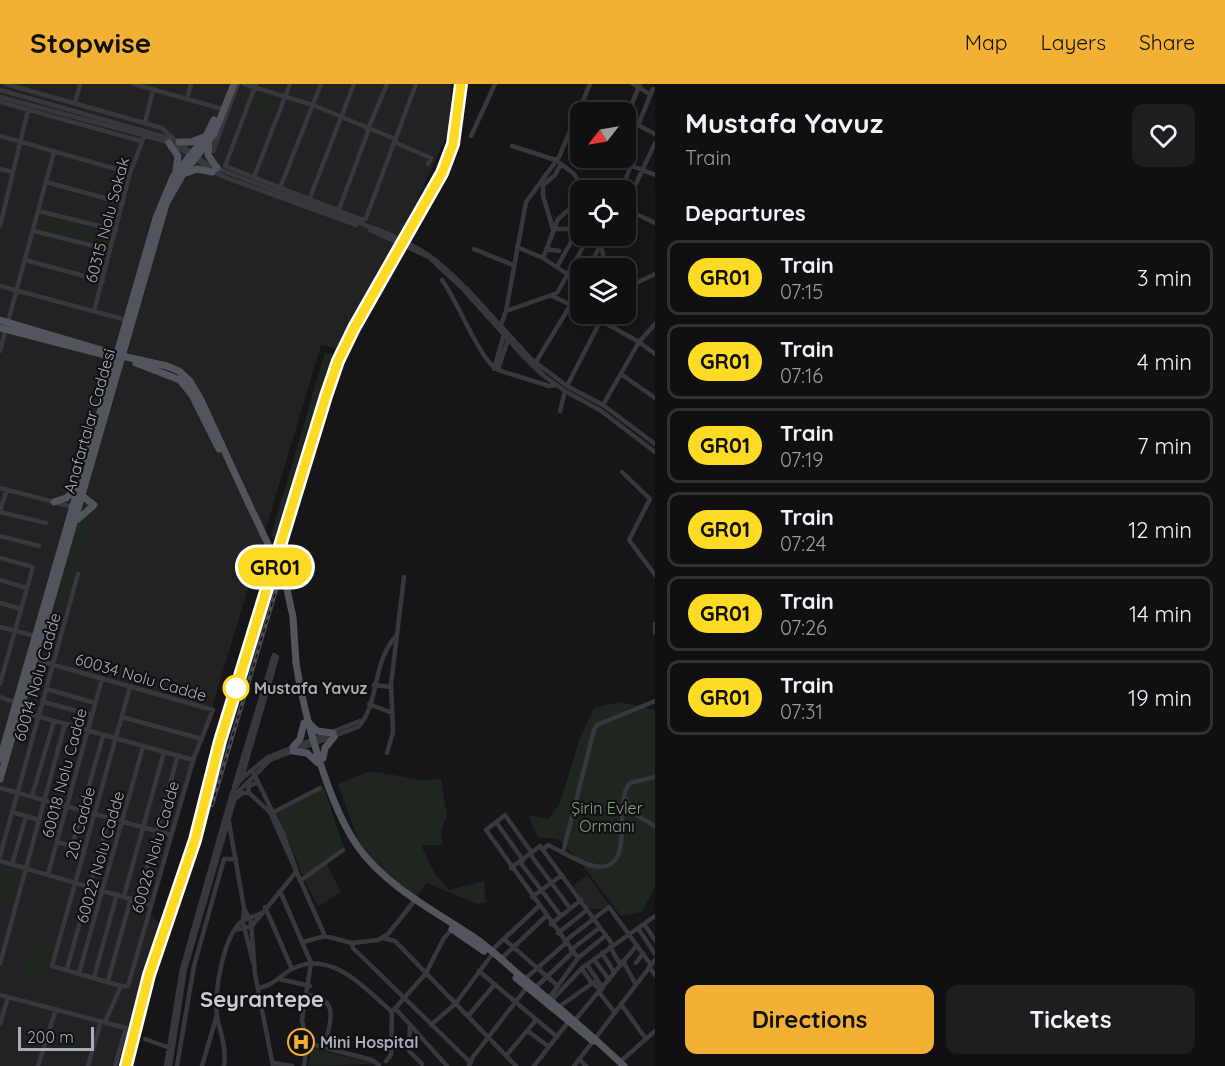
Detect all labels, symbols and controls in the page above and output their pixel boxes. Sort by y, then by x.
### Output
text: Stopwise [30,25,151,60]
text: Map [965,29,1008,55]
text: Layers [1041,29,1106,55]
text: Share [1139,29,1195,55]
north arrow [570,102,636,168]
map controls [570,102,636,324]
button: heart [1132,104,1195,167]
text: Mustafa Yavuz [685,105,883,140]
text: Train [685,145,731,170]
street label: 60315 Nolu Sokak [81,155,133,285]
button: locate [570,180,636,246]
text: Departures [685,199,806,227]
text: Train [780,251,834,279]
button: layers [570,258,636,324]
text: GR01 [700,264,750,290]
text: 3 min [1137,264,1192,292]
text: 07:15 [780,279,823,304]
text: Train [780,335,834,363]
street label: Anafartalar Caddesi [59,346,119,496]
text: GR01 [700,348,750,374]
text: 4 min [1137,348,1192,376]
text: 07:16 [780,363,823,388]
text: Train [780,419,834,447]
text: GR01 [700,432,750,458]
text: 7 min [1137,432,1192,460]
text: 07:19 [780,447,823,472]
text: Train [780,503,834,531]
text: GR01 [700,516,750,542]
text: 12 min [1128,516,1192,544]
text: 07:24 [780,531,826,556]
line badge: GR01 [233,548,317,586]
text: GR01 [250,554,300,580]
text: Train [780,587,834,615]
text: GR01 [700,600,750,626]
text: 14 min [1129,600,1192,628]
street label: 60014 Nolu Cadde [9,610,65,744]
text: 07:26 [780,615,827,640]
street label: 60034 Nolu Cadde [73,649,209,705]
text: Train [780,671,834,699]
marker: Mustafa Yavuz [223,675,249,701]
place label: Mustafa Yavuz [254,678,368,698]
text: GR01 [700,684,750,710]
text: 19 min [1128,684,1192,712]
text: 07:31 [780,699,823,724]
street label: 60018 Nolu Cadde [37,706,91,840]
street label: 60026 Nolu Cadde [127,779,183,915]
street label: 20. Cadde [61,785,99,861]
street label: 60022 Nolu Cadde [72,789,128,925]
park label: Şirin Evler Ormanı [571,798,643,836]
district label: Seyrantepe [200,985,324,1013]
button: Directions [685,985,934,1054]
button: Tickets [946,985,1195,1054]
scale bar [18,1024,94,1052]
text: 200 m [27,1027,74,1047]
hospital icon: Mini Hospital [286,1027,316,1057]
place label: Mini Hospital [320,1032,419,1052]

